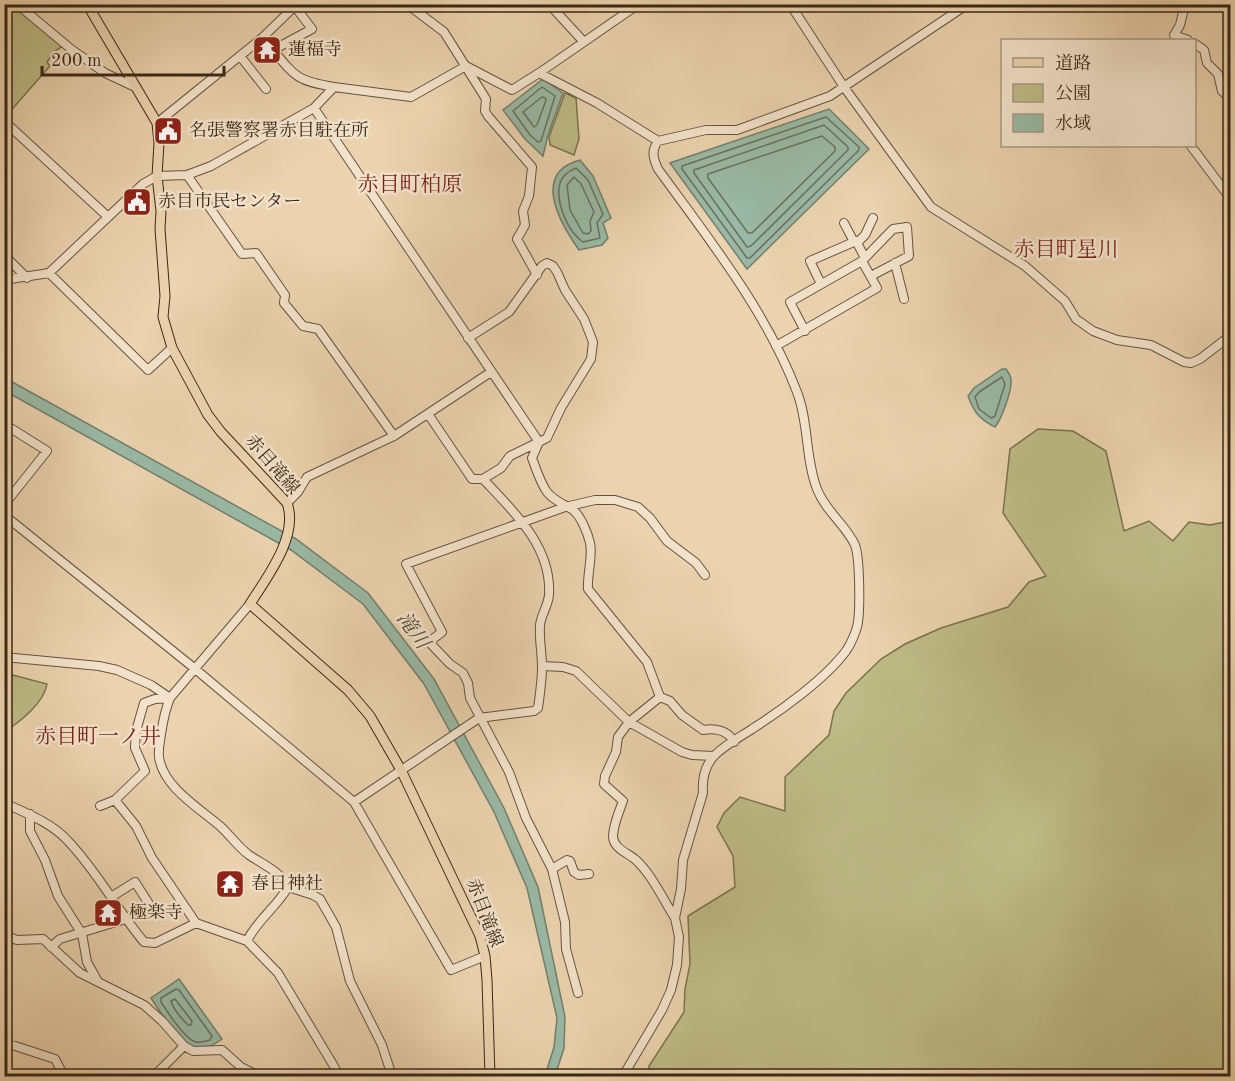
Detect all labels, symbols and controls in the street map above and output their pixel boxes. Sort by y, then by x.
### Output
temple icon: 蓮福寺 [251,34,283,66]
scale bar [42,39,224,77]
place label: 蓮福寺 [288,39,342,59]
legend [1001,39,1196,147]
text: 200 m [51,52,102,70]
text: 道路 [1055,53,1091,73]
text: 公園 [1055,84,1091,103]
text: 水域 [1055,113,1091,133]
public building icon: 名張警察署赤目駐在所 [152,115,184,147]
place label: 名張警察署赤目駐在所 [189,120,369,140]
district label: 赤目町柏原 [358,173,463,196]
public building icon: 赤目市民センター [121,186,153,218]
place label: 赤目市民センター [158,191,301,211]
district label: 赤目町星川 [1014,238,1119,261]
street label: 赤目滝線 [242,431,304,498]
water label: 滝川 [392,608,435,655]
district label: 赤目町一ノ井 [35,725,161,748]
temple icon: 春日神社 [214,868,246,900]
place label: 春日神社 [251,873,323,893]
street label: 赤目滝線 [463,875,507,950]
temple icon: 極楽寺 [92,897,124,929]
place label: 極楽寺 [129,902,183,922]

